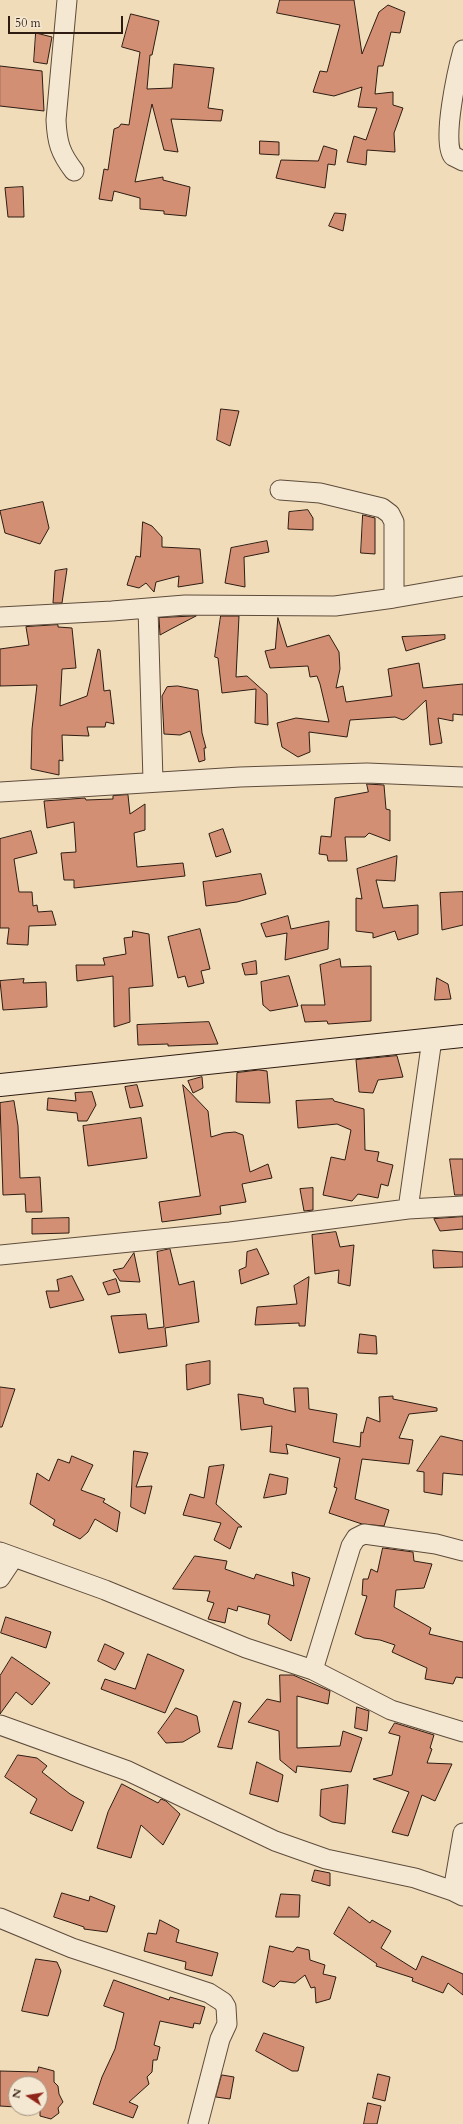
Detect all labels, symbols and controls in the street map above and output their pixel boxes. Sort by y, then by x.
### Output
scale bar [10,8,125,34]
text: 50 m [15,15,41,31]
north arrow [8,2076,48,2116]
text: N [8,2087,25,2100]

